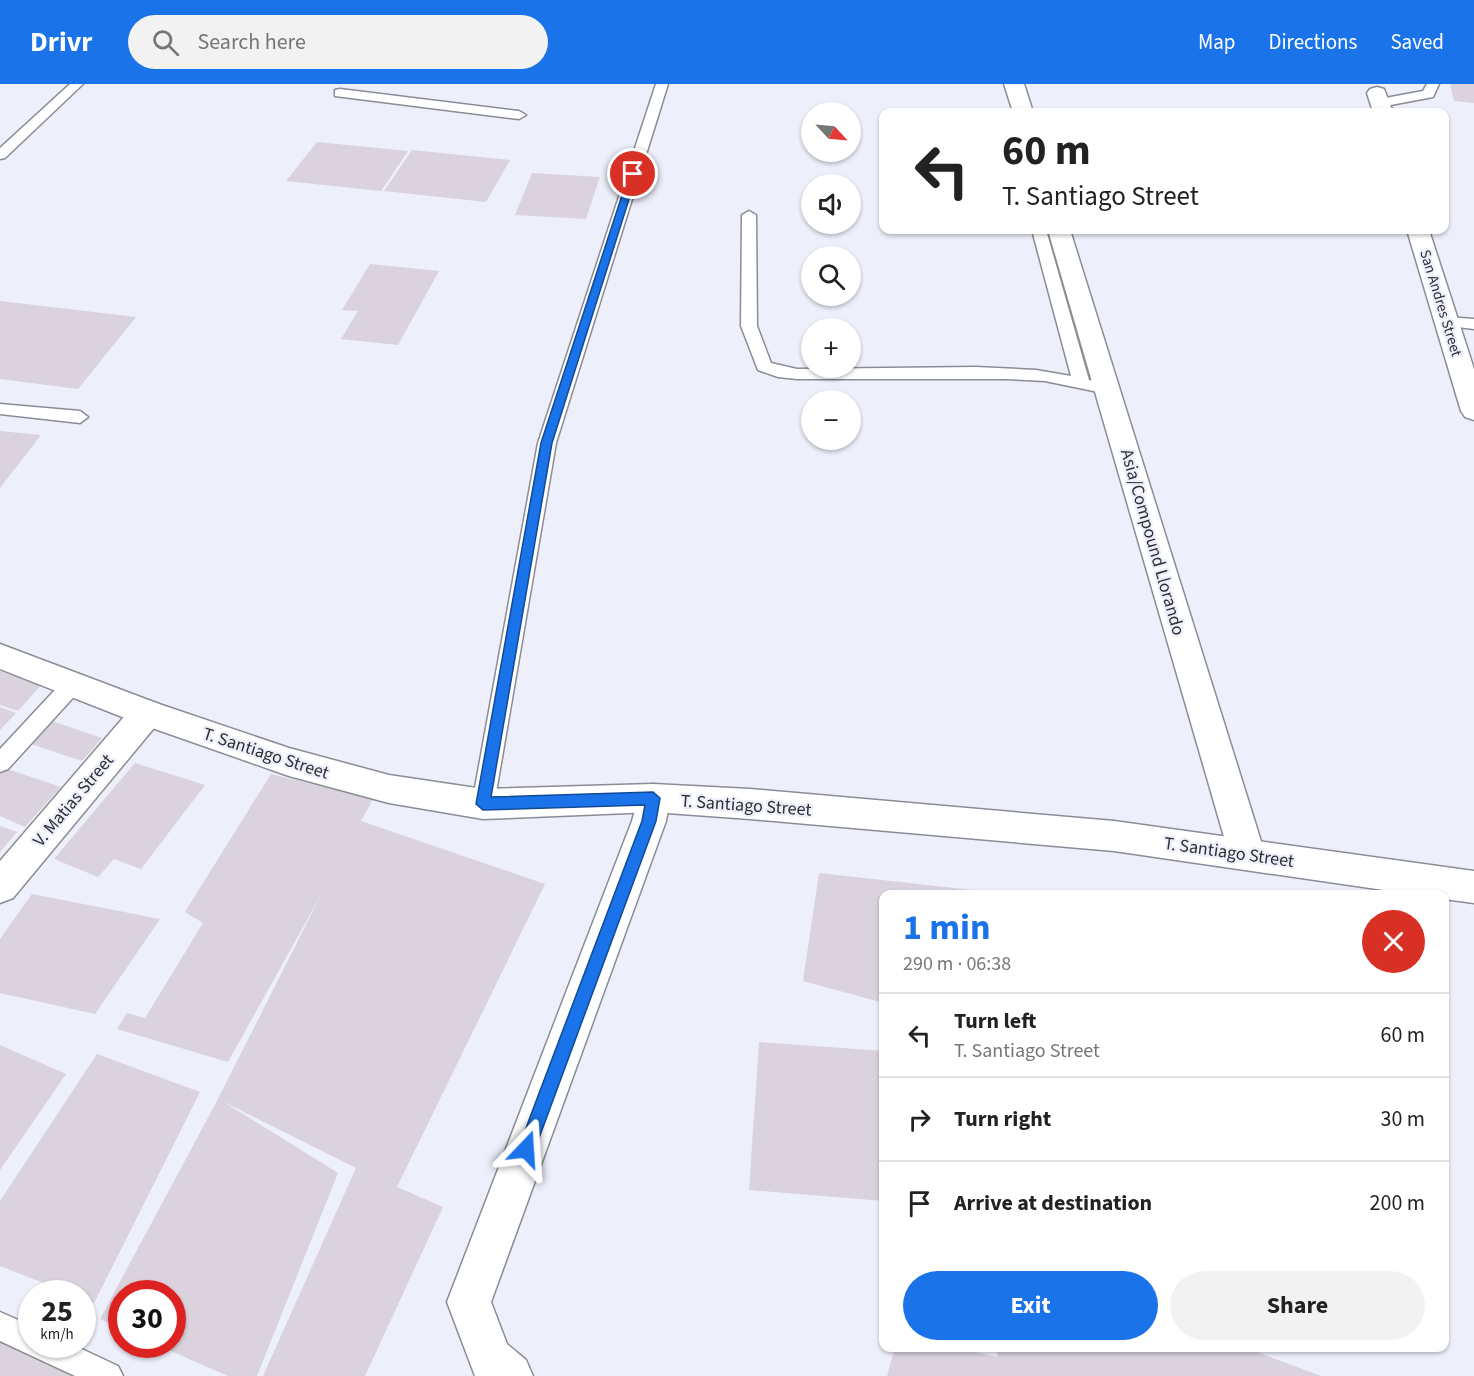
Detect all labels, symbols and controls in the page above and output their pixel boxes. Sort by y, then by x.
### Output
search box [128,15,548,69]
text: Drivr [30,22,92,62]
icon: search [149,26,182,59]
text: Search here [197,26,306,58]
text: Map [1198,27,1236,57]
text: Directions [1269,27,1357,57]
text: Saved [1390,27,1444,57]
north arrow [801,102,861,162]
map controls [801,102,861,450]
text: 60 m [1002,121,1091,181]
icon: left [903,132,981,210]
pin [607,148,658,199]
icon: arrive [616,157,649,190]
button: sound [801,174,861,234]
text: T. Santiago Street [1002,177,1199,216]
button: search [801,246,861,306]
street label: San Andres Street [1414,247,1467,359]
button: + [801,318,861,378]
button: − [801,390,861,450]
street label: Asia/Compound Llorando [1114,446,1191,638]
street label: T. Santiago Street [200,721,332,786]
street label: V. Matias Street [27,749,120,852]
street label: T. Santiago Street [680,788,812,823]
street label: T. Santiago Street [1162,831,1296,874]
text: 1 min [903,902,991,953]
button: close [1362,910,1425,973]
text: 290 m · 06:38 [903,950,1011,978]
text: Turn left [954,1005,1036,1037]
icon: left [903,1019,936,1052]
text: 60 m [1380,1019,1425,1051]
text: T. Santiago Street [954,1037,1100,1065]
icon: right [903,1103,936,1136]
text: Turn right [954,1103,1051,1135]
text: 30 m [1380,1103,1425,1135]
position arrow [494,1117,558,1181]
icon: arrive [903,1187,936,1220]
text: Arrive at destination [954,1187,1152,1219]
text: 200 m [1370,1187,1425,1219]
button: Exit [903,1271,1158,1340]
button: Share [1170,1271,1425,1340]
speed limit sign: 30 [108,1280,186,1358]
text: 25 [41,1290,73,1333]
text: km/h [40,1324,74,1345]

